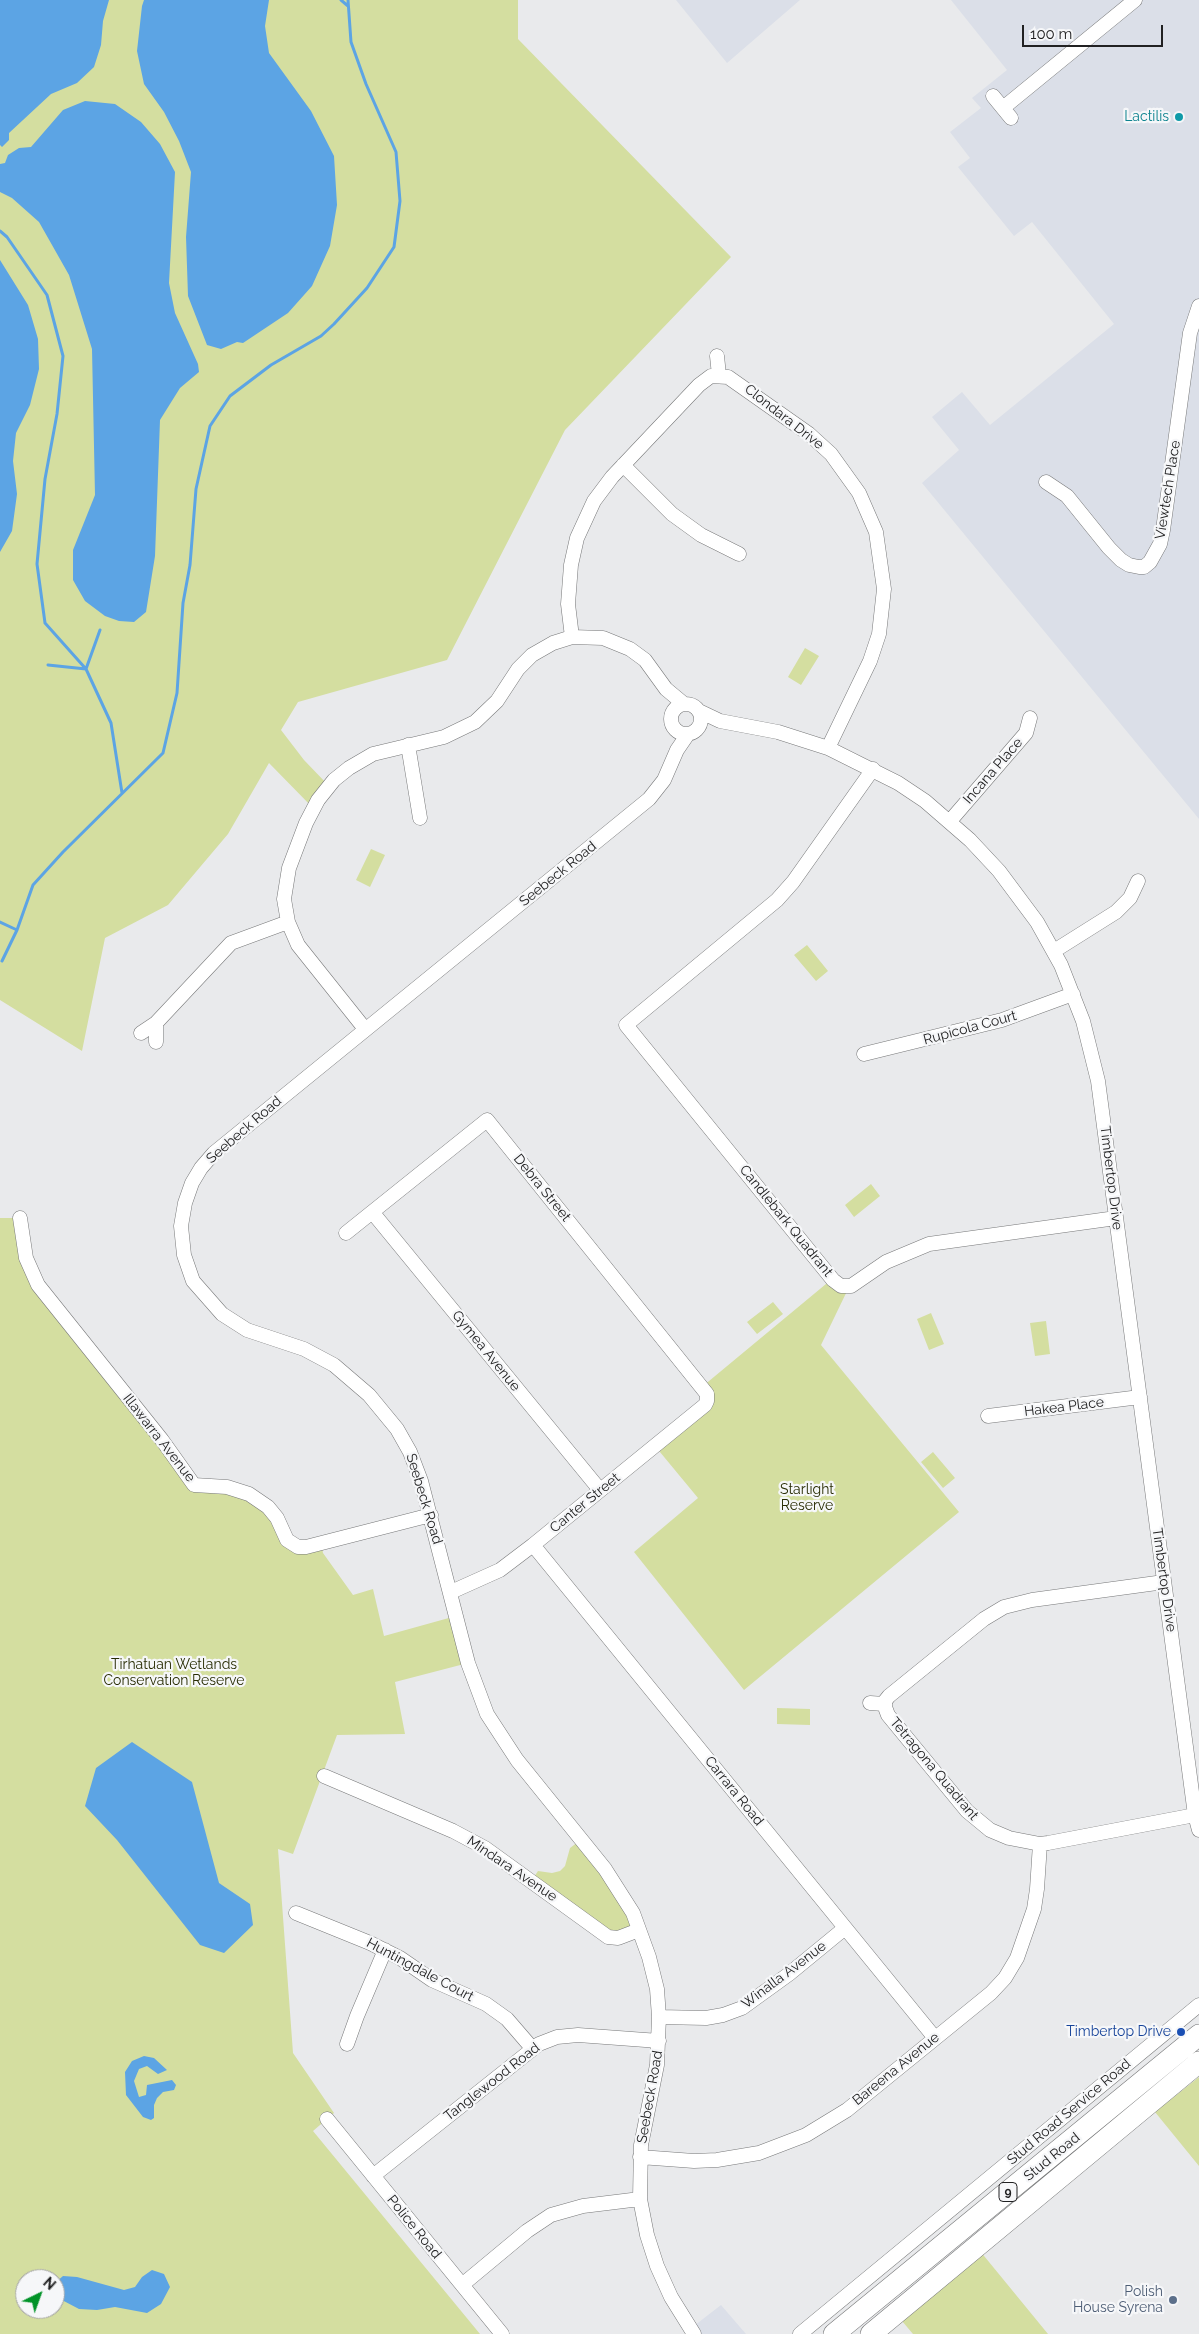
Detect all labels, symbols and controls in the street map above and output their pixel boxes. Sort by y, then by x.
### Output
scale bar [1024,15,1165,47]
text: 100 m [1030,25,1072,43]
place label: Lactilis [1124,109,1169,125]
marker: Lactilis [1173,111,1185,123]
street label: Clondara Drive [741,381,827,453]
street label: Viewtech Place [1152,439,1184,541]
street label: Incana Place [960,734,1026,808]
street label: Seebeck Road [516,838,600,910]
street label: Rupicola Court [922,1007,1018,1049]
street label: Seebeck Road [203,1093,285,1167]
street label: Timbertop Drive [1096,1125,1126,1231]
street label: Debra Street [510,1151,574,1225]
street label: Candlebark Quadrant [736,1162,836,1280]
street label: Gymea Avenue [448,1307,524,1395]
street label: Illawarra Avenue [119,1390,199,1486]
street label: Hakea Place [1023,1394,1105,1420]
street label: Seebeck Road [402,1452,446,1546]
street label: Canter Street [547,1470,623,1536]
park label: Starlight Reserve [780,1482,834,1514]
street label: Timbertop Drive [1148,1527,1180,1633]
park label: Tirhatuan Wetlands Conservation Reserve [103,1657,245,1690]
street label: Tetragona Quadrant [886,1714,982,1824]
street label: Carrara Road [701,1753,767,1829]
street label: Mindara Avenue [464,1833,560,1905]
street label: Huntingdale Court [363,1935,477,2005]
street label: Winalla Avenue [738,1938,830,2012]
place label: Timbertop Drive [1066,2024,1171,2040]
marker: Timbertop Drive [1175,2026,1187,2038]
street label: Bareena Avenue [849,2029,943,2109]
street label: Tanglewood Road [441,2039,543,2125]
street label: Seebeck Road [634,2049,666,2145]
street label: Stud Road Service Road [1004,2055,1134,2169]
street label: Stud Road [1021,2129,1083,2185]
road number: 9 [999,2182,1017,2202]
street label: Police Road [383,2192,445,2262]
north arrow [15,2269,65,2319]
text: N [40,2274,59,2293]
place label: Polish House Syrena [1073,2284,1163,2316]
marker: Polish House Syrena [1167,2294,1179,2306]

